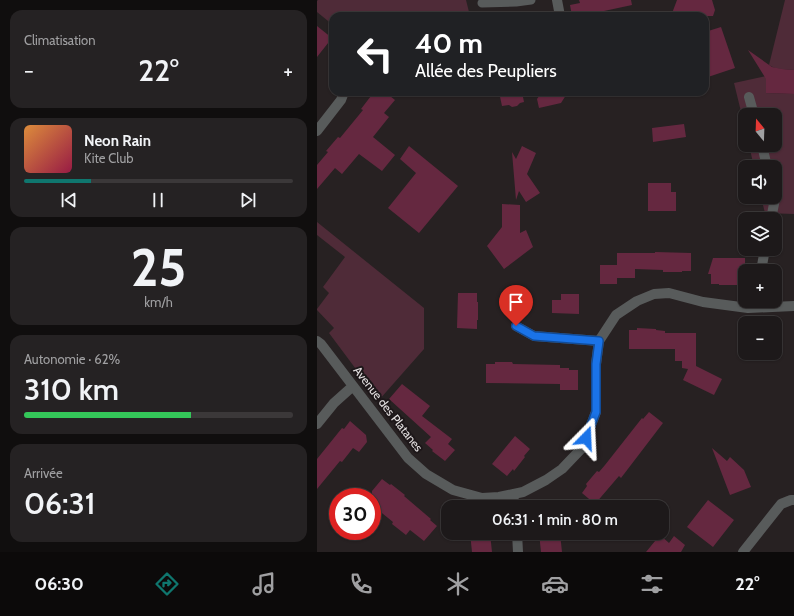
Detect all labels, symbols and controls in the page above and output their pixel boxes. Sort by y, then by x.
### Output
text: 40 m [415,26,483,60]
icon: left [349,28,401,80]
text: Climatisation [24,32,96,48]
text: 22° [138,52,179,89]
text: − [24,57,34,84]
text: + [283,57,293,84]
text: Allée des Peupliers [415,60,557,82]
north arrow [738,108,782,152]
map controls [738,108,782,360]
text: Neon Rain [84,132,151,150]
text: Kite Club [84,150,133,166]
button: sound [738,160,782,204]
icon: previous [58,189,80,211]
icon: pause [147,189,169,211]
icon: next [237,189,259,211]
button: layers [738,212,782,256]
text: 25 [131,236,186,299]
button: + [738,264,782,308]
pin [499,285,533,326]
icon: arrive [505,291,527,313]
text: km/h [144,294,173,310]
button: − [738,316,782,360]
text: Autonomie · 62% [24,351,120,367]
street label: Avenue des Platanes [350,363,426,454]
text: 310 km [24,371,119,408]
position arrow [565,417,607,459]
text: Arrivée [24,465,63,481]
text: 06:31 [24,485,95,522]
speed limit sign: 30 [329,488,381,540]
text: 06:31 · 1 min · 80 m [492,511,618,529]
icon: directions [153,570,181,598]
icon: music [250,570,278,598]
icon: phone [347,570,375,598]
icon: climate [444,570,472,598]
icon: car [541,570,569,598]
icon: filters [638,570,666,598]
text: 06:30 [35,573,84,595]
text: 22° [735,573,759,595]

